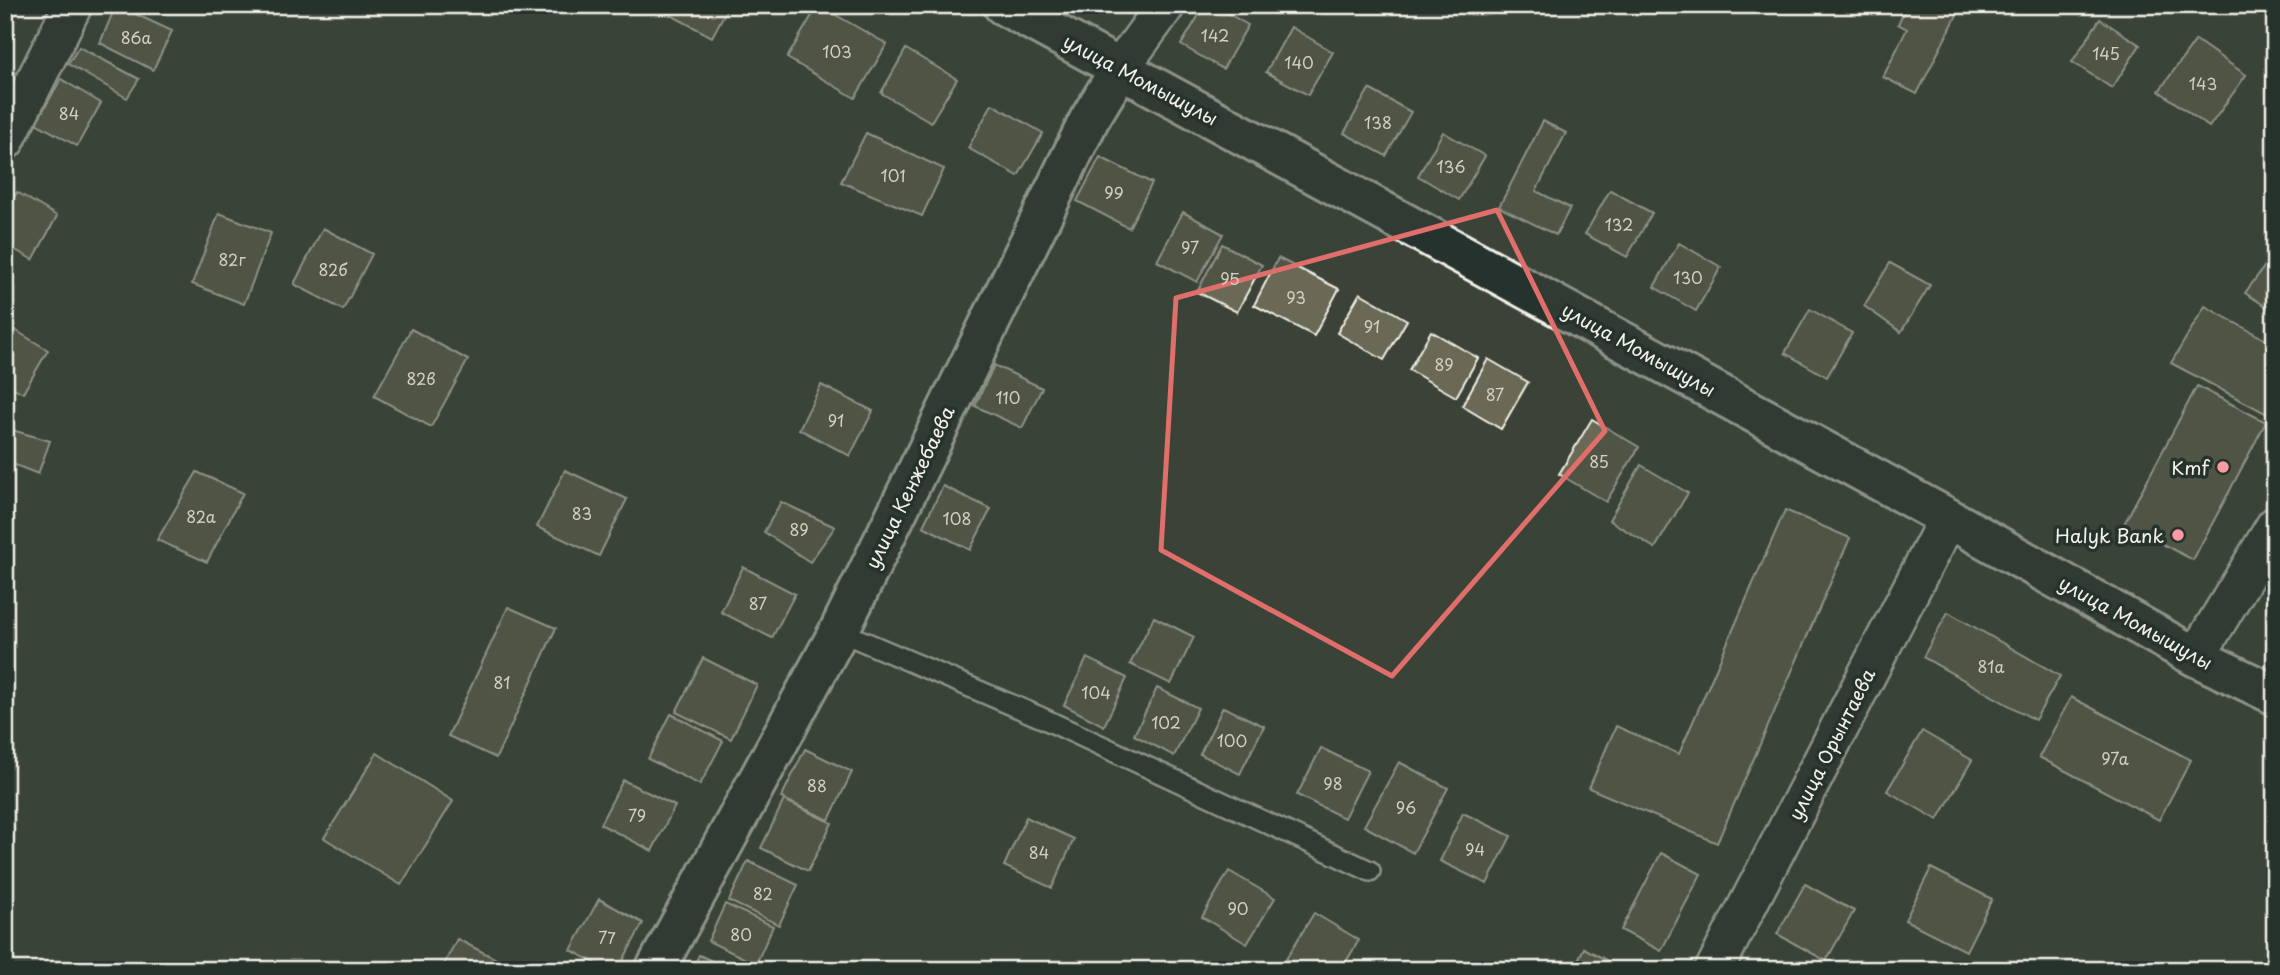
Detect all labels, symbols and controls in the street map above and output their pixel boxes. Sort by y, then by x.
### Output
house number: 142 [1201,23,1229,47]
house number: 86а [121,25,151,49]
street label: улица Момышулы [1059,26,1223,132]
house number: 103 [822,39,852,63]
house number: 145 [2092,41,2120,65]
house number: 140 [1284,50,1314,74]
house number: 143 [2189,71,2217,95]
house number: 84 [59,101,79,125]
house number: 138 [1364,110,1392,134]
house number: 136 [1436,154,1466,178]
house number: 101 [881,163,905,187]
house number: 99 [1104,180,1124,204]
house number: 132 [1605,212,1633,236]
house number: 97 [1181,235,1199,259]
house number: 82г [219,247,246,271]
house number: 82б [318,257,348,281]
house number: 130 [1673,265,1703,289]
house number: 95 [1220,266,1240,290]
house number: 93 [1286,285,1306,309]
street label: улица Момышулы [1557,295,1721,403]
house number: 91 [1364,314,1380,338]
house number: 89 [1434,352,1454,376]
house number: 82в [406,366,436,390]
house number: 87 [1486,382,1504,406]
house number: 110 [995,385,1021,409]
street label: улица Кенжебаева [857,401,961,573]
house number: 91 [828,408,844,432]
house number: 85 [1589,449,1609,473]
place label: Kmf [2171,453,2211,481]
marker: Kmf [2215,459,2231,475]
house number: 83 [572,501,592,525]
house number: 82а [186,504,216,528]
house number: 108 [943,506,971,530]
house number: 89 [789,517,809,541]
place label: Halyk Bank [2055,521,2164,549]
marker: Halyk Bank [2170,527,2186,543]
street label: улица Момышулы [2054,568,2218,676]
house number: 87 [749,591,767,615]
house number: 81а [1978,654,2005,678]
street label: улица Орынтаева [1781,663,1881,825]
house number: 81 [493,670,511,694]
house number: 104 [1081,680,1111,704]
house number: 102 [1151,710,1181,734]
house number: 100 [1217,728,1247,752]
house number: 97а [2101,746,2129,770]
house number: 98 [1323,771,1343,795]
house number: 88 [807,773,827,797]
house number: 96 [1396,795,1416,819]
house number: 79 [628,803,646,827]
house number: 94 [1465,837,1485,861]
house number: 84 [1029,840,1049,864]
house number: 82 [753,881,773,905]
house number: 90 [1227,896,1249,920]
house number: 80 [730,922,752,946]
house number: 77 [598,925,616,949]

